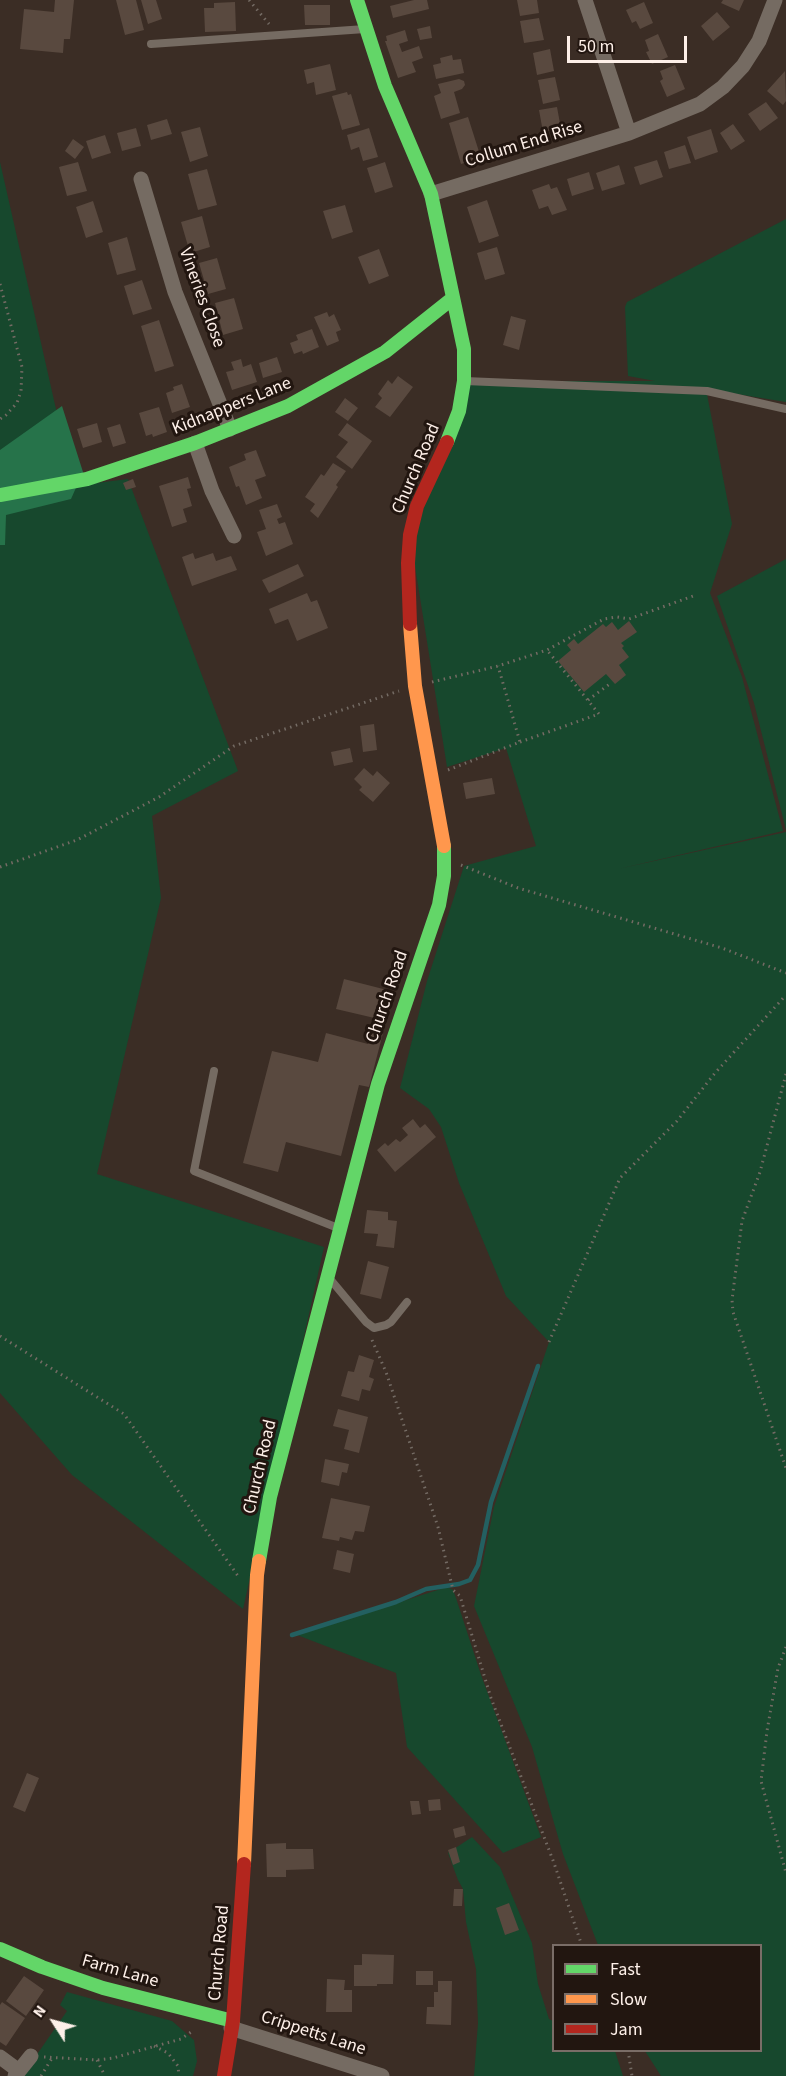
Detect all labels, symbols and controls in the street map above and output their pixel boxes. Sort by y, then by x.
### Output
scale bar [570,24,690,62]
text: 50 m [578,34,614,59]
street label: Collum End Rise [463,117,585,173]
street label: Vineries Close [173,245,229,351]
street label: Kidnappers Lane [169,373,295,441]
street label: Church Road [388,421,446,517]
street label: Church Road [362,948,414,1046]
street label: Church Road [240,1418,282,1516]
street label: Church Road [205,1904,235,2002]
legend [552,1944,762,2052]
street label: Farm Lane [79,1951,161,1993]
text: Fast [610,1957,641,1982]
text: Slow [610,1987,647,2012]
north arrow [24,1992,84,2052]
text: N [27,2001,51,2022]
street label: Crippetts Lane [258,2007,368,2061]
text: Jam [610,2017,643,2042]

